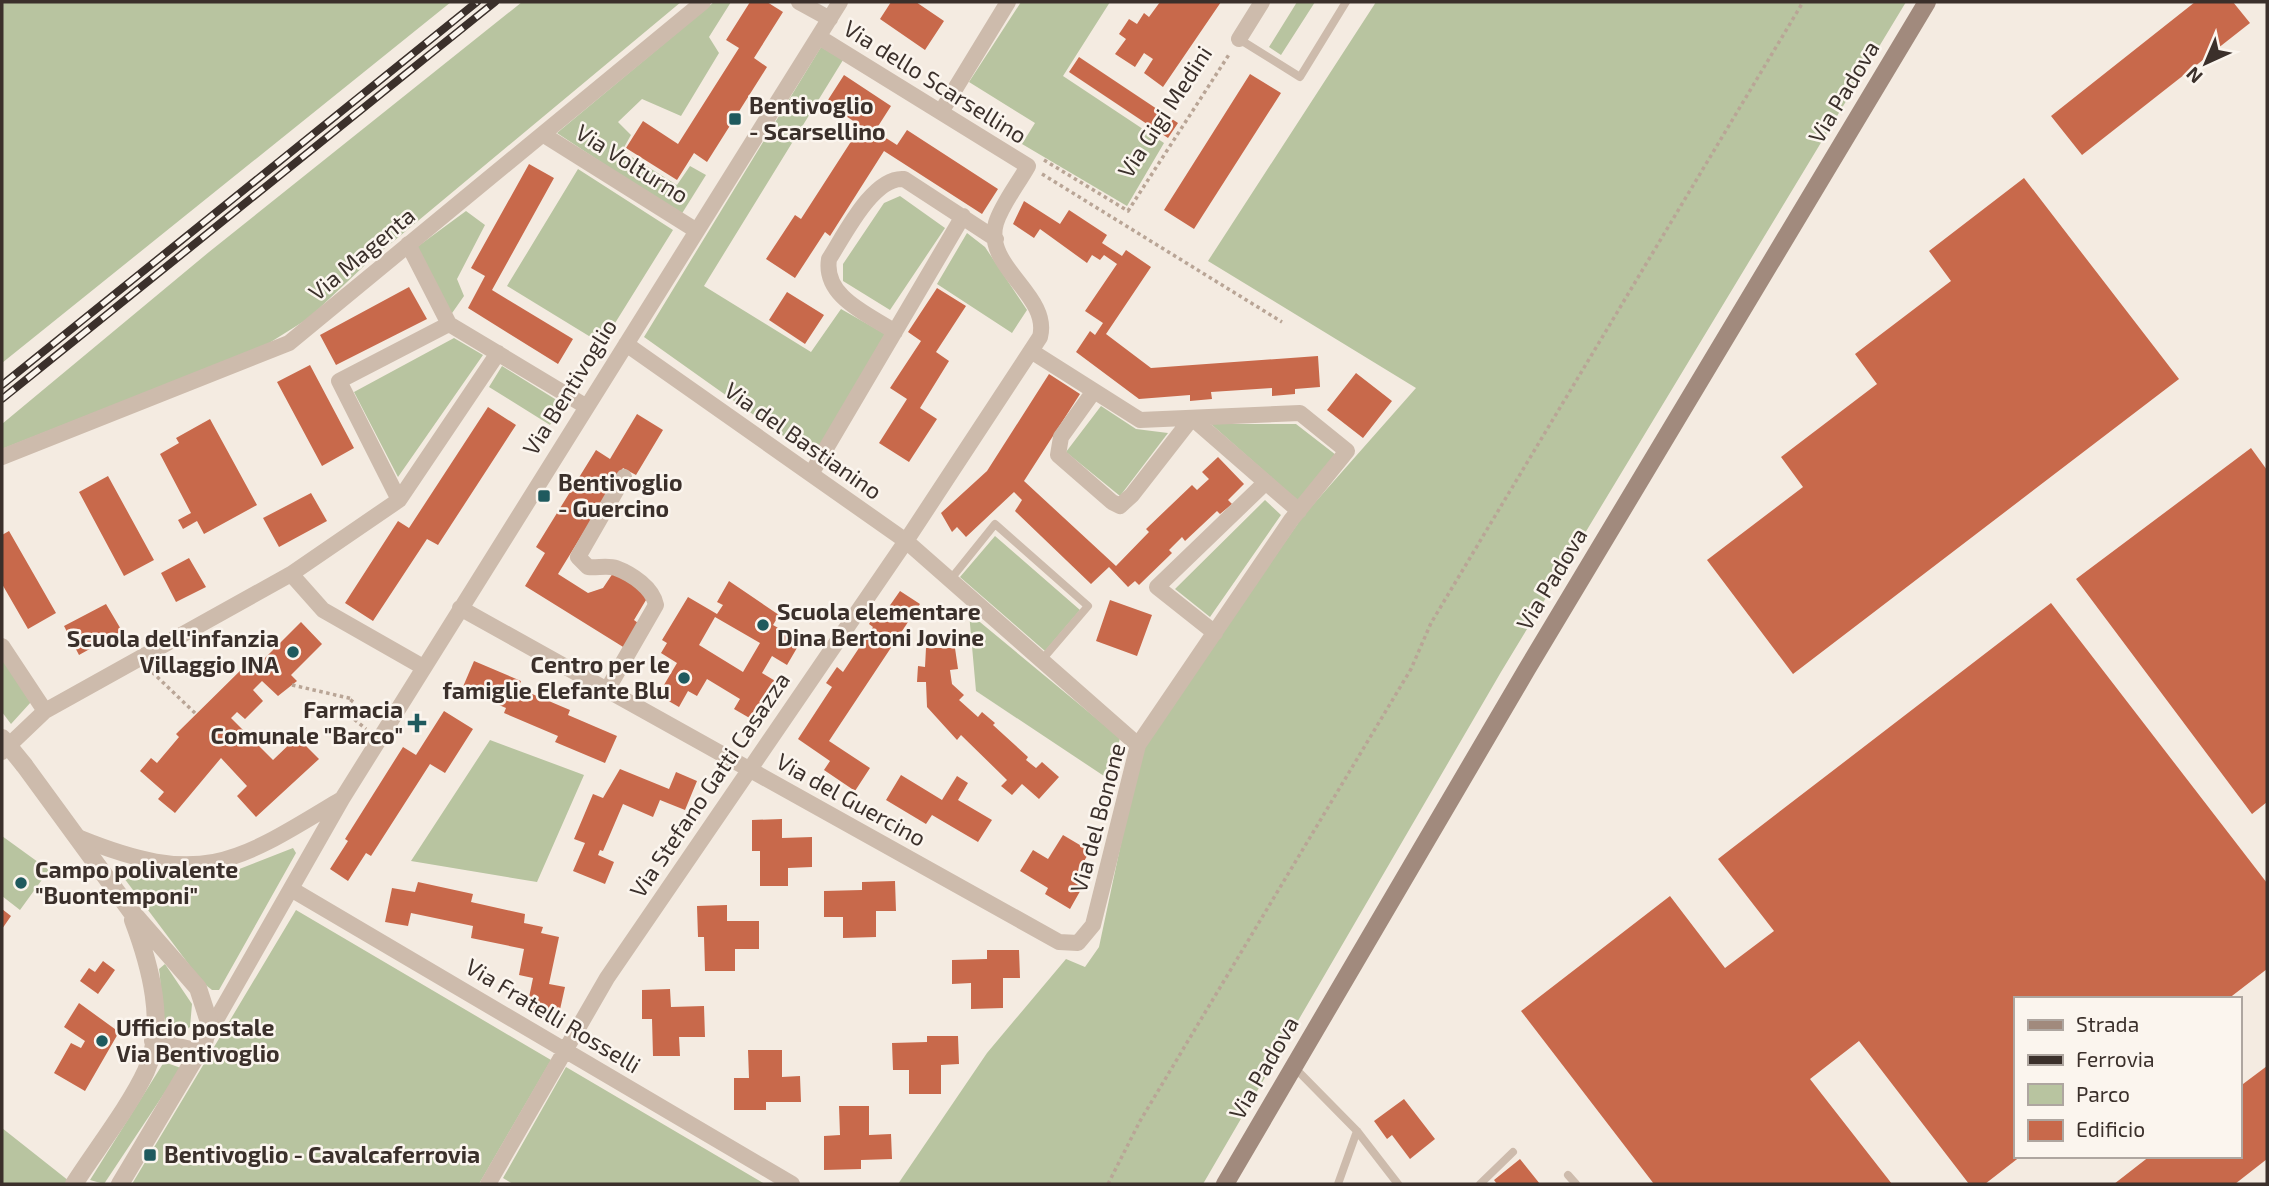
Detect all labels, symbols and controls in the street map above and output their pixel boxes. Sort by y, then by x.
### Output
street label: Via dello Scarsellino [839,13,1032,149]
north arrow [2171,28,2241,98]
street label: Via Padova [1802,35,1885,148]
street label: Via Gigi Medini [1111,40,1217,183]
text: N [2181,63,2207,89]
place label: Bentivoglio - Scarsellino [749,91,886,145]
marker: Bentivoglio - Scarsellino [727,111,743,127]
street label: Via Volturno [571,118,694,209]
street label: Via Magenta [303,201,420,306]
street label: Via Bentivoglio [516,313,622,460]
street label: Via del Bastianino [720,376,888,505]
place label: Bentivoglio - Guercino [558,468,683,522]
marker: Bentivoglio - Guercino [536,488,552,504]
street label: Via Padova [1510,522,1593,635]
place label: Scuola elementare Dina Bertoni Jovine [777,597,984,651]
marker: Scuola elementare Dina Bertoni Jovine [755,617,771,633]
place label: Scuola dell'infanzia Villaggio INA [67,624,279,678]
marker: Scuola dell'infanzia Villaggio INA [285,644,301,660]
place label: Centro per le famiglie Elefante Blu [443,650,670,704]
street label: Via Stefano Gatti Casazza [623,666,795,902]
marker: Centro per le famiglie Elefante Blu [676,670,692,686]
place label: Farmacia Comunale "Barco" [211,695,403,749]
marker: Farmacia Comunale "Barco" [409,715,425,731]
street label: Via del Bonone [1064,740,1130,896]
street label: Via del Guercino [772,746,931,852]
place label: Campo polivalente "Buontemponi" [35,855,238,909]
marker: Campo polivalente "Buontemponi" [13,875,29,891]
street label: Via Fratelli Rosselli [461,952,646,1078]
legend [2014,997,2241,1158]
street label: Via Padova [1222,1011,1304,1124]
text: Strada [2076,1011,2139,1036]
place label: Ufficio postale Via Bentivoglio [116,1013,280,1067]
marker: Ufficio postale Via Bentivoglio [94,1033,110,1049]
text: Ferrovia [2076,1046,2155,1071]
text: Parco [2076,1081,2130,1106]
text: Edificio [2076,1116,2145,1141]
place label: Bentivoglio - Cavalcaferrovia [164,1140,480,1168]
marker: Bentivoglio - Cavalcaferrovia [142,1147,158,1163]

